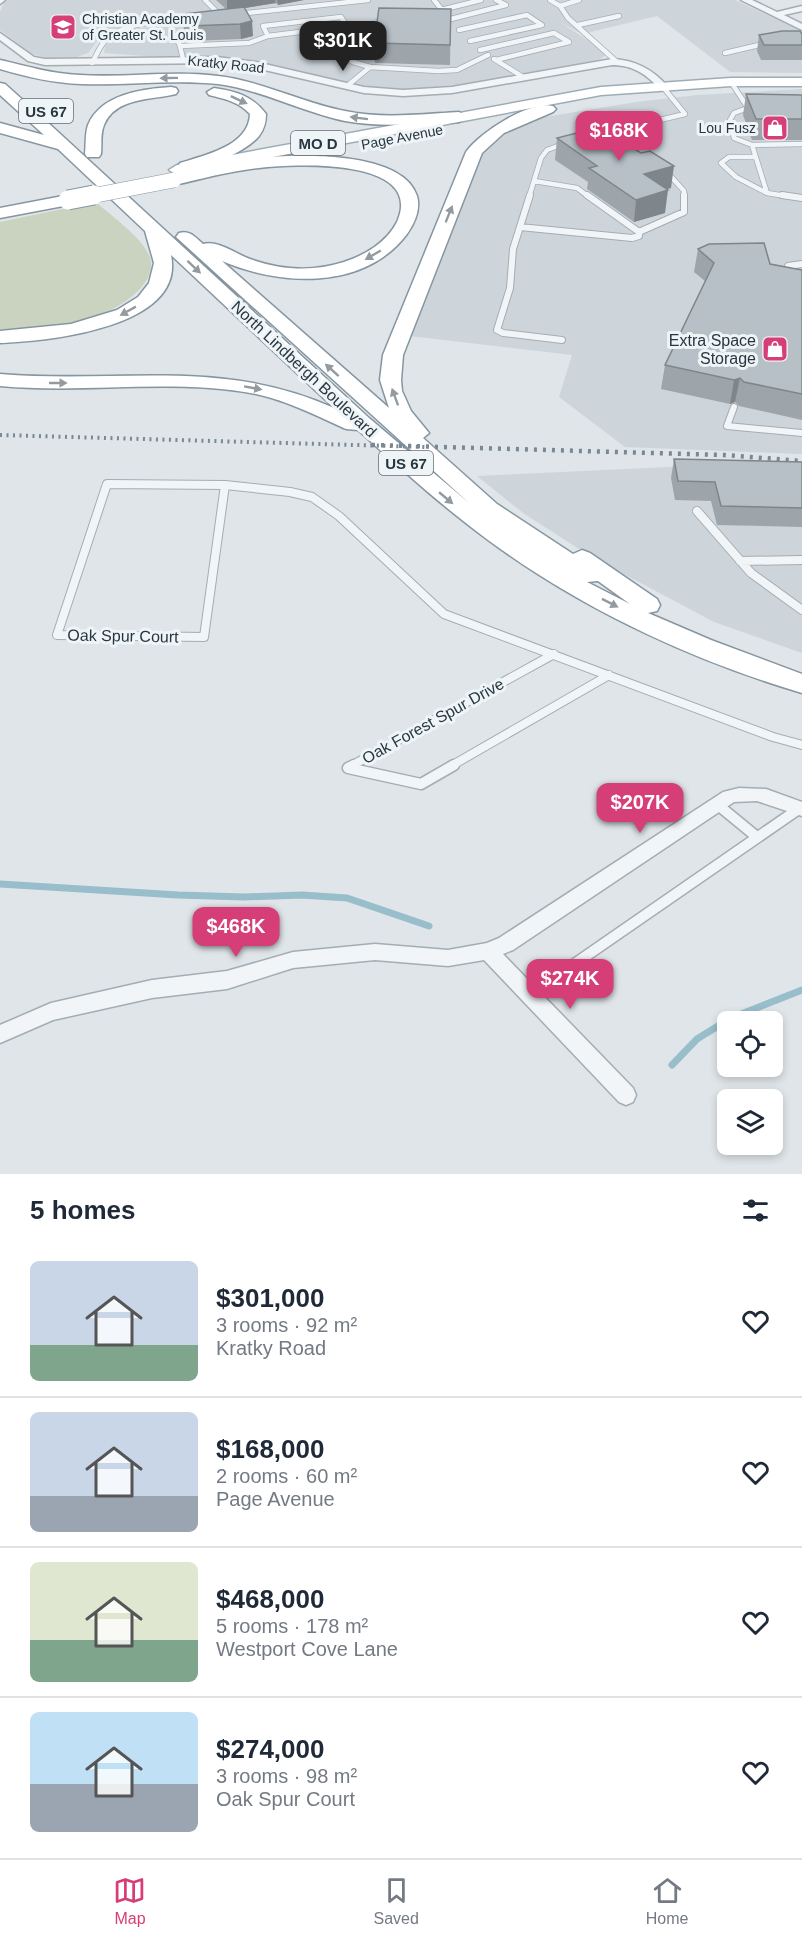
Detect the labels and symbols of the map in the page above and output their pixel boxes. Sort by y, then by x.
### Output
place label: Christian Academy of Greater St. Louis [82,11,203,43]
school or university icon: Christian Academy of Greater St. Louis [48,12,78,42]
pin: $301K [301,21,385,72]
street label: Kratky Road [187,52,265,76]
one-way arrow [160,73,179,83]
one-way arrow [231,95,248,104]
road number: US 67 [19,99,73,123]
pin: $168K [577,111,661,162]
one-way arrow [349,113,368,123]
shop icon: Lou Fusz [760,113,790,143]
place label: Lou Fusz [698,120,756,136]
street label: Page Avenue [360,121,444,153]
road number: MO D [291,131,345,155]
one-way arrow [445,205,454,223]
one-way arrow [365,249,381,260]
one-way arrow [186,260,201,273]
street label: North Lindbergh Boulevard [228,298,380,440]
one-way arrow [119,306,136,316]
place label: Extra Space Storage [669,332,756,367]
shop icon: Extra Space Storage [760,334,790,364]
one-way arrow [325,363,340,377]
one-way arrow [49,378,68,388]
one-way arrow [244,383,263,392]
one-way arrow [389,387,399,405]
road number: US 67 [379,451,433,475]
one-way arrow [439,491,454,503]
one-way arrow [601,599,618,608]
street label: Oak Spur Court [67,627,179,645]
street label: Oak Forest Spur Drive [359,675,507,767]
pin: $207K [598,783,682,834]
pin: $468K [194,907,278,958]
pin: $274K [528,959,612,1010]

